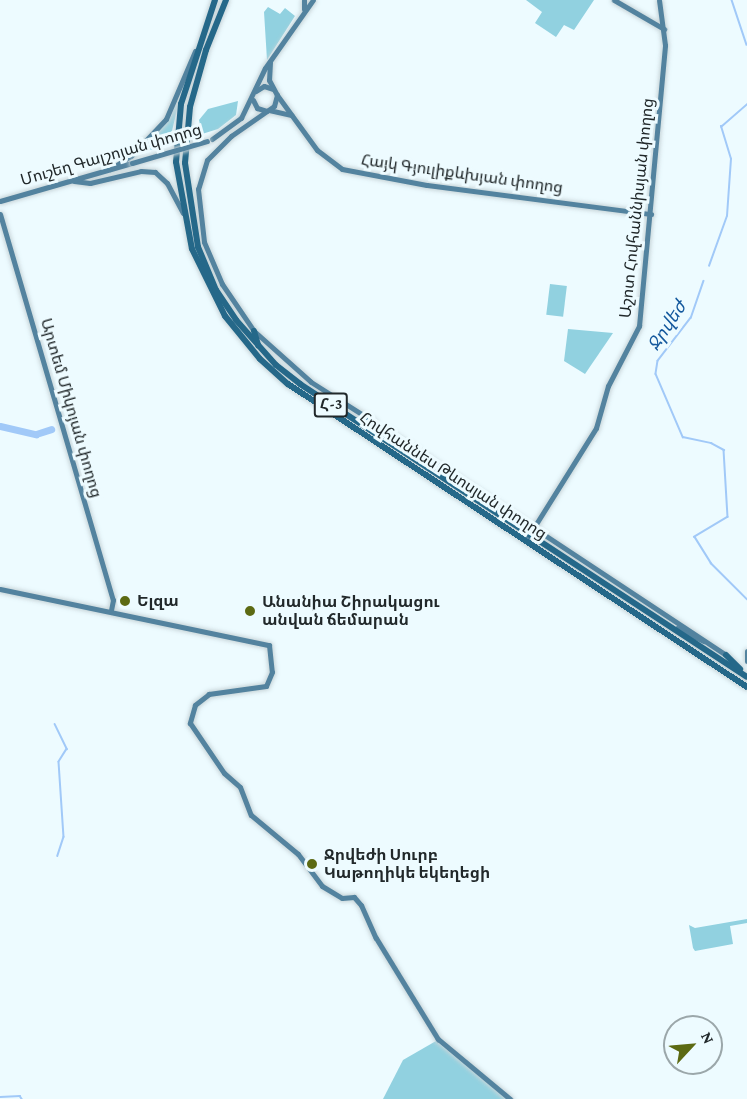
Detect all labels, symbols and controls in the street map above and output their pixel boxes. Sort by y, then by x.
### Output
street label: Աշոտ Հովհաննիսյան փողոց [616,97,658,319]
street label: Մուշեղ Գալշոյան փողոց [18,120,204,190]
street label: Հայկ Գյուլիքևխյան փողոց [360,150,564,198]
water label: Ջրվեժ [643,297,691,355]
street label: Արտեմ Միկոյան փողոց [36,316,106,500]
road number: Հ-3 [313,393,349,417]
street label: Հովհաննես Թևոսյան փողոց [356,408,550,544]
place label: Ելզա [137,591,179,611]
place label: Անանիա Շիրակացու անվան ճեմարան [262,592,440,630]
marker: Ելզա [118,594,132,608]
marker: Անանիա Շիրակացու անվան ճեմարան [243,604,257,618]
place label: Ջրվեժի Սուրբ Կաթողիկե եկեղեցի [324,845,490,883]
marker: Ջրվեժի Սուրբ Կաթողիկե եկեղեցի [305,857,319,871]
north arrow [663,1015,723,1075]
text: N [698,1029,718,1046]

